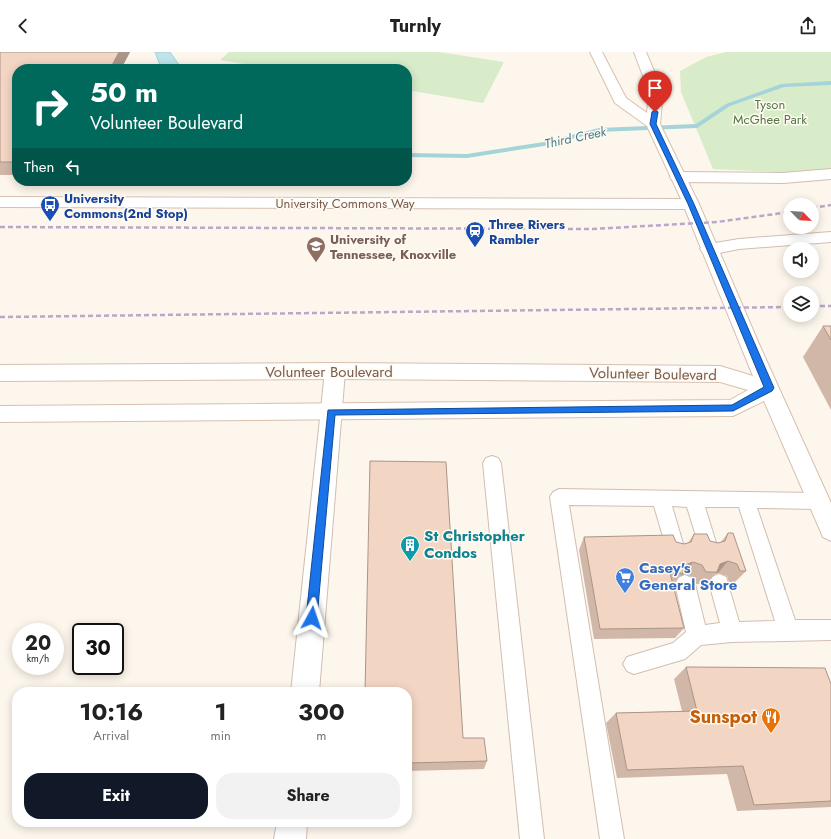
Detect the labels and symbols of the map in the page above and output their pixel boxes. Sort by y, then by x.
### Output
pin [638,71,672,112]
park label: Tyson McGhee Park [733,95,807,129]
water label: Third Creek [543,122,608,153]
place label: University Commons(2nd Stop) [64,189,188,223]
bus stop icon: University Commons(2nd Stop) [39,194,61,222]
street label: University Commons Way [275,194,415,213]
north arrow [783,198,819,234]
place label: Three Rivers Rambler [489,215,565,249]
station icon: Three Rivers Rambler [464,220,486,248]
place label: University of Tennessee, Knoxville [330,230,457,264]
school or university icon: University of Tennessee, Knoxville [305,235,327,263]
street label: Volunteer Boulevard [265,361,393,383]
street label: Volunteer Boulevard [589,362,717,386]
place label: St Christopher Condos [424,525,526,564]
building icon: St Christopher Condos [399,534,421,562]
place label: Casey's General Store [639,557,738,596]
supermarket icon: Casey's General Store [614,566,636,594]
position arrow [291,597,333,639]
speed limit sign: 30 [72,623,124,675]
place label: Sunspot [689,704,757,730]
restaurant icon: Sunspot [760,706,782,734]

